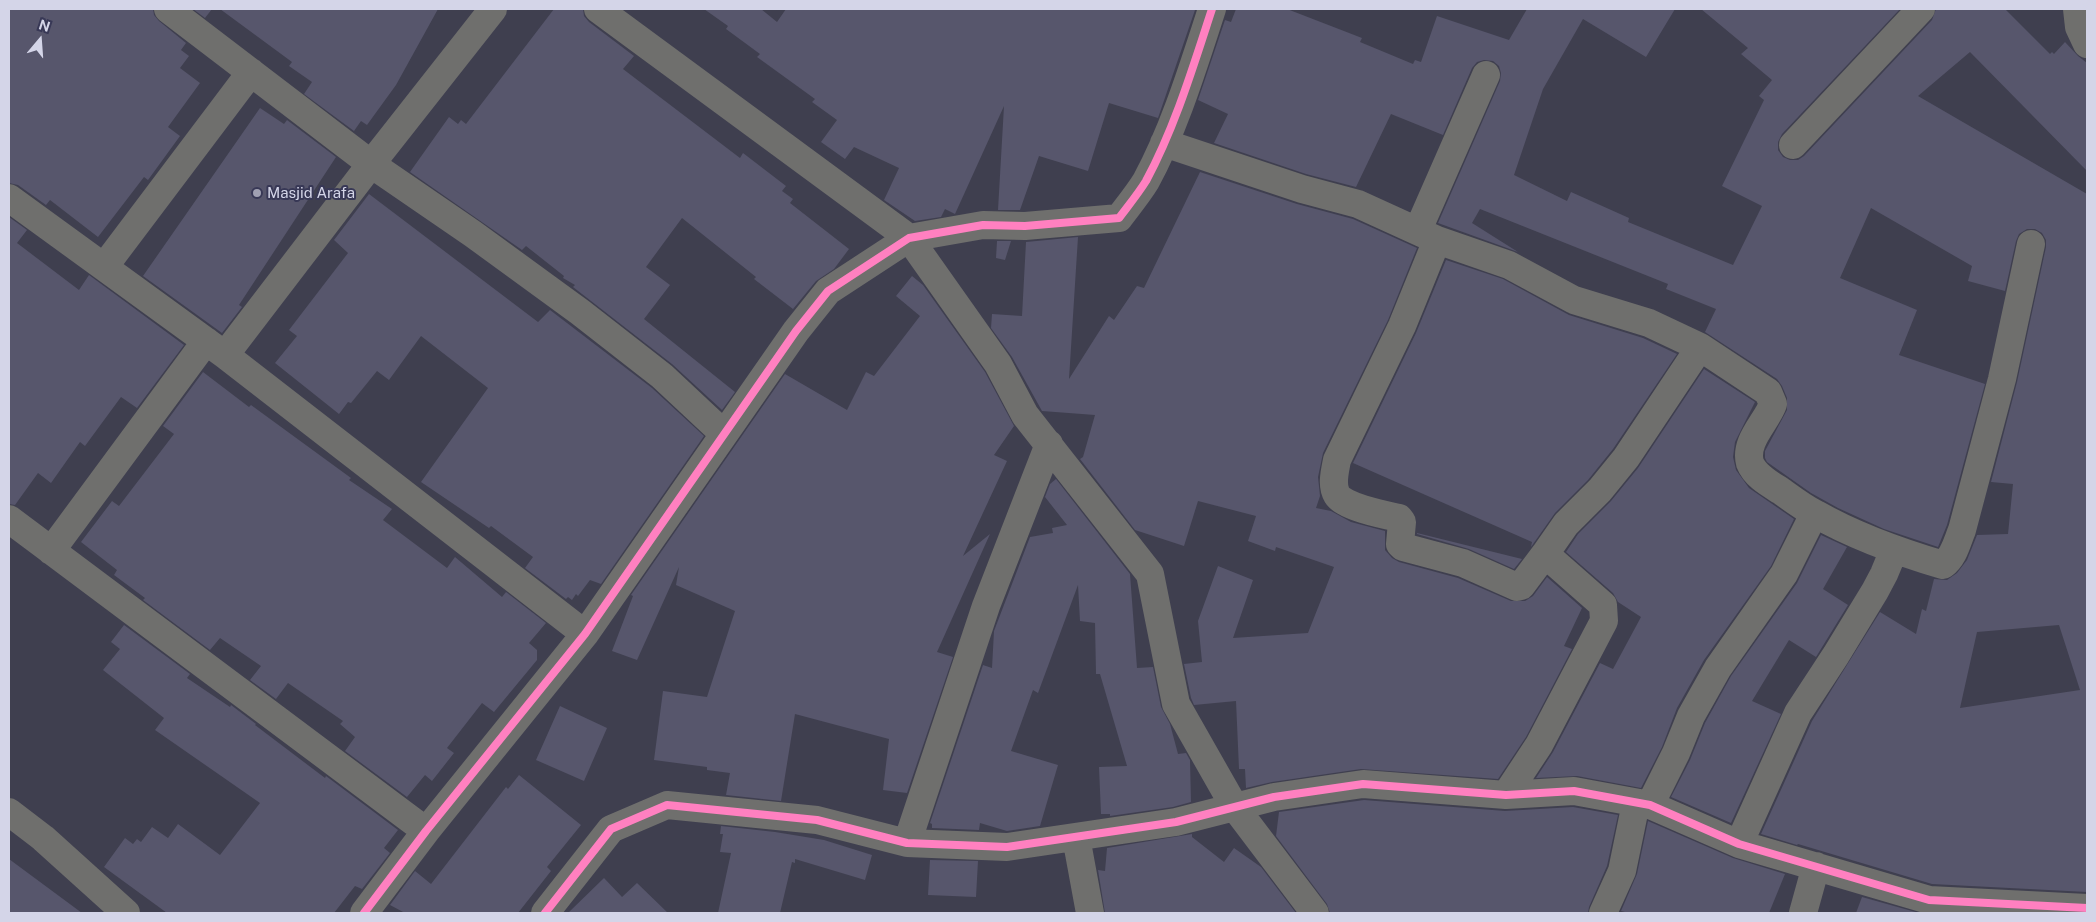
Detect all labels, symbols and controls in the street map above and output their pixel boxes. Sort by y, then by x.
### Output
north arrow [15,15,65,65]
text: N [37,16,52,35]
place label: Masjid Arafa [267,184,355,202]
marker: Masjid Arafa [251,187,263,199]

